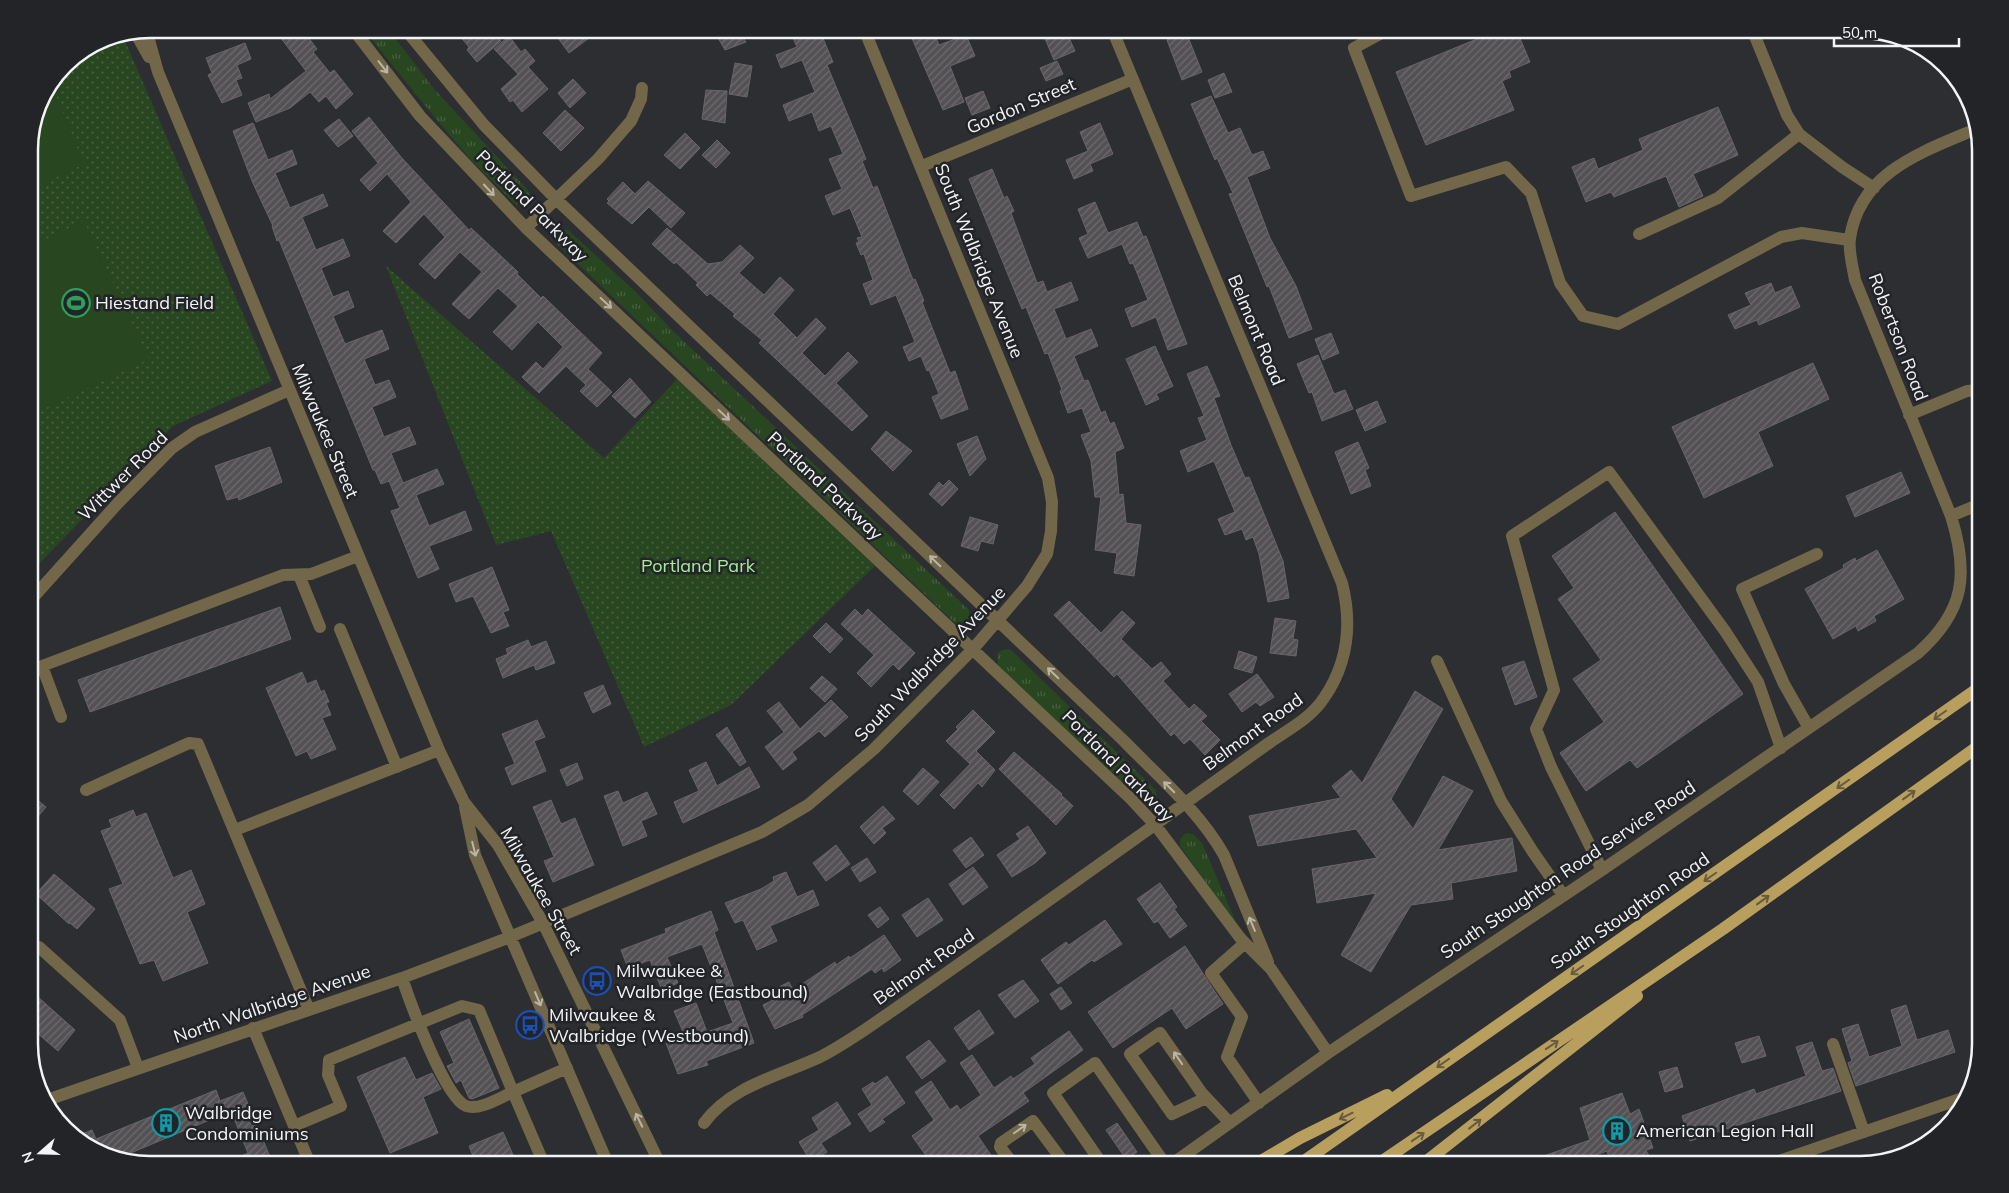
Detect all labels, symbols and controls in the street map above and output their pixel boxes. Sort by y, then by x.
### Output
scale bar [1834,15,1959,47]
text: 50 m [1842,23,1877,42]
one-way arrow [377,60,388,73]
street label: Gordon Street [963,72,1079,139]
street label: Portland Parkway [471,145,594,267]
street label: South Walbridge Avenue [930,160,1029,362]
one-way arrow [483,183,495,196]
street label: Robertson Road [1864,270,1933,404]
street label: Belmont Road [1223,271,1290,389]
sports icon: Hiestand Field [61,288,91,318]
place label: Hiestand Field [95,291,214,314]
one-way arrow [599,297,612,309]
street label: Milwaukee Street [287,360,364,501]
one-way arrow [717,409,730,421]
street label: Wittwer Road [73,426,172,525]
street label: Portland Parkway [763,426,888,545]
park label: Portland Park [641,554,756,577]
one-way arrow [929,555,941,567]
street label: South Walbridge Avenue [849,581,1010,746]
one-way arrow [1047,667,1059,679]
street label: Belmont Road [1198,688,1307,776]
street label: Portland Parkway [1057,705,1180,827]
one-way arrow [1933,710,1947,720]
street label: South Stoughton Road Service Road [1436,776,1700,964]
one-way arrow [1836,779,1850,789]
one-way arrow [1163,780,1175,793]
one-way arrow [1902,790,1916,800]
street label: Milwaukee Street [496,823,587,959]
one-way arrow [470,841,479,857]
street label: South Stoughton Road [1547,848,1713,974]
one-way arrow [1703,872,1717,882]
one-way arrow [1756,895,1770,905]
one-way arrow [1247,917,1257,932]
street label: Belmont Road [869,923,979,1010]
street label: North Walbridge Avenue [170,959,373,1048]
place label: Milwaukee & Walbridge (Eastbound) [616,959,808,1003]
one-way arrow [1570,965,1584,975]
bus stop icon: Milwaukee & Walbridge (Eastbound) [582,966,612,996]
one-way arrow [533,991,543,1006]
place label: Milwaukee & Walbridge (Westbound) [549,1003,750,1047]
bus stop icon: Milwaukee & Walbridge (Westbound) [515,1010,545,1040]
one-way arrow [1545,1040,1559,1050]
one-way arrow [1173,1051,1183,1065]
one-way arrow [1437,1058,1451,1068]
place label: Walbridge Condominiums [185,1101,309,1145]
building icon: Walbridge Condominiums [151,1108,181,1138]
one-way arrow [1339,1111,1354,1121]
one-way arrow [634,1113,643,1128]
building icon: American Legion Hall [1602,1116,1632,1146]
one-way arrow [1468,1119,1482,1129]
place label: American Legion Hall [1636,1119,1814,1142]
one-way arrow [1013,1124,1026,1135]
north arrow [15,1128,65,1178]
one-way arrow [1411,1132,1425,1142]
text: N [18,1149,38,1165]

